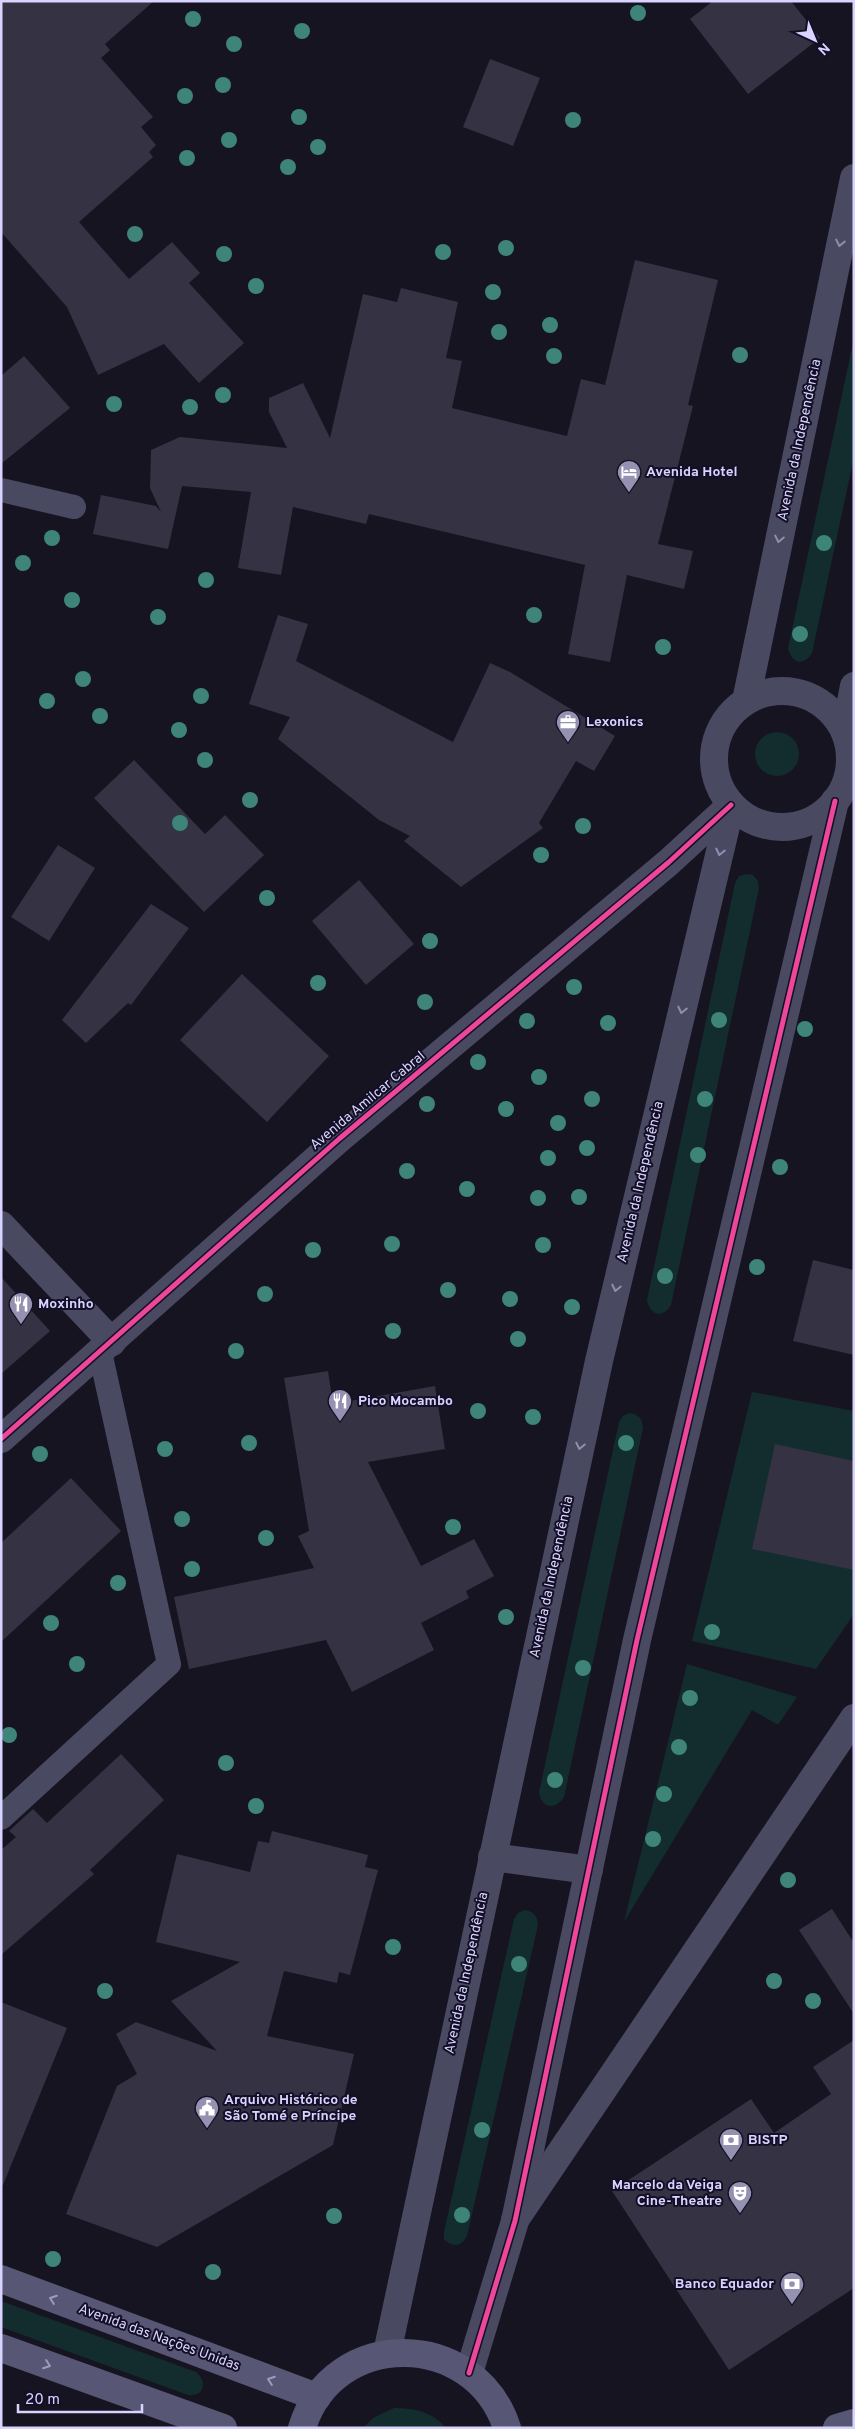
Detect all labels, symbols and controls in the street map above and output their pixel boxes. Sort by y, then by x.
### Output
north arrow [790,15,840,65]
text: N [813,39,833,58]
one-way arrow [836,239,846,248]
street label: Avenida da Independência [775,358,825,522]
hotel icon: Avenida Hotel [616,459,642,493]
place label: Avenida Hotel [646,464,738,481]
one-way arrow [775,535,785,544]
office icon: Lexonics [555,709,581,743]
place label: Lexonics [586,714,644,731]
one-way arrow [715,848,726,857]
one-way arrow [677,1006,688,1015]
street label: Avenida Amilcar Cabral [307,1048,429,1154]
street label: Avenida da Independência [614,1100,668,1264]
one-way arrow [611,1283,622,1292]
restaurant icon: Moxinho [8,1291,34,1325]
place label: Moxinho [38,1296,94,1313]
restaurant icon: Pico Mocambo [327,1388,353,1422]
place label: Pico Mocambo [358,1393,453,1410]
one-way arrow [576,1442,586,1451]
street label: Avenida da Independência [527,1495,577,1659]
street label: Avenida da Independência [442,1891,492,2055]
place label: Arquivo Histórico de São Tomé e Príncipe [224,2092,358,2125]
public building icon: Arquivo Histórico de São Tomé e Príncipe [194,2095,220,2129]
bank icon: BISTP [718,2127,744,2161]
place label: BISTP [748,2132,787,2149]
place label: Marcelo da Veiga Cine‐Theatre [612,2177,722,2210]
theatre icon: Marcelo da Veiga Cine‐Theatre [727,2180,753,2214]
bank icon: Banco Equador [779,2271,805,2305]
place label: Banco Equador [675,2276,774,2293]
one-way arrow [49,2295,58,2305]
street label: Avenida das Nações Unidas [76,2301,242,2375]
one-way arrow [42,2359,51,2369]
one-way arrow [267,2376,276,2386]
scale bar [18,2382,141,2414]
text: 20 m [25,2391,60,2410]

